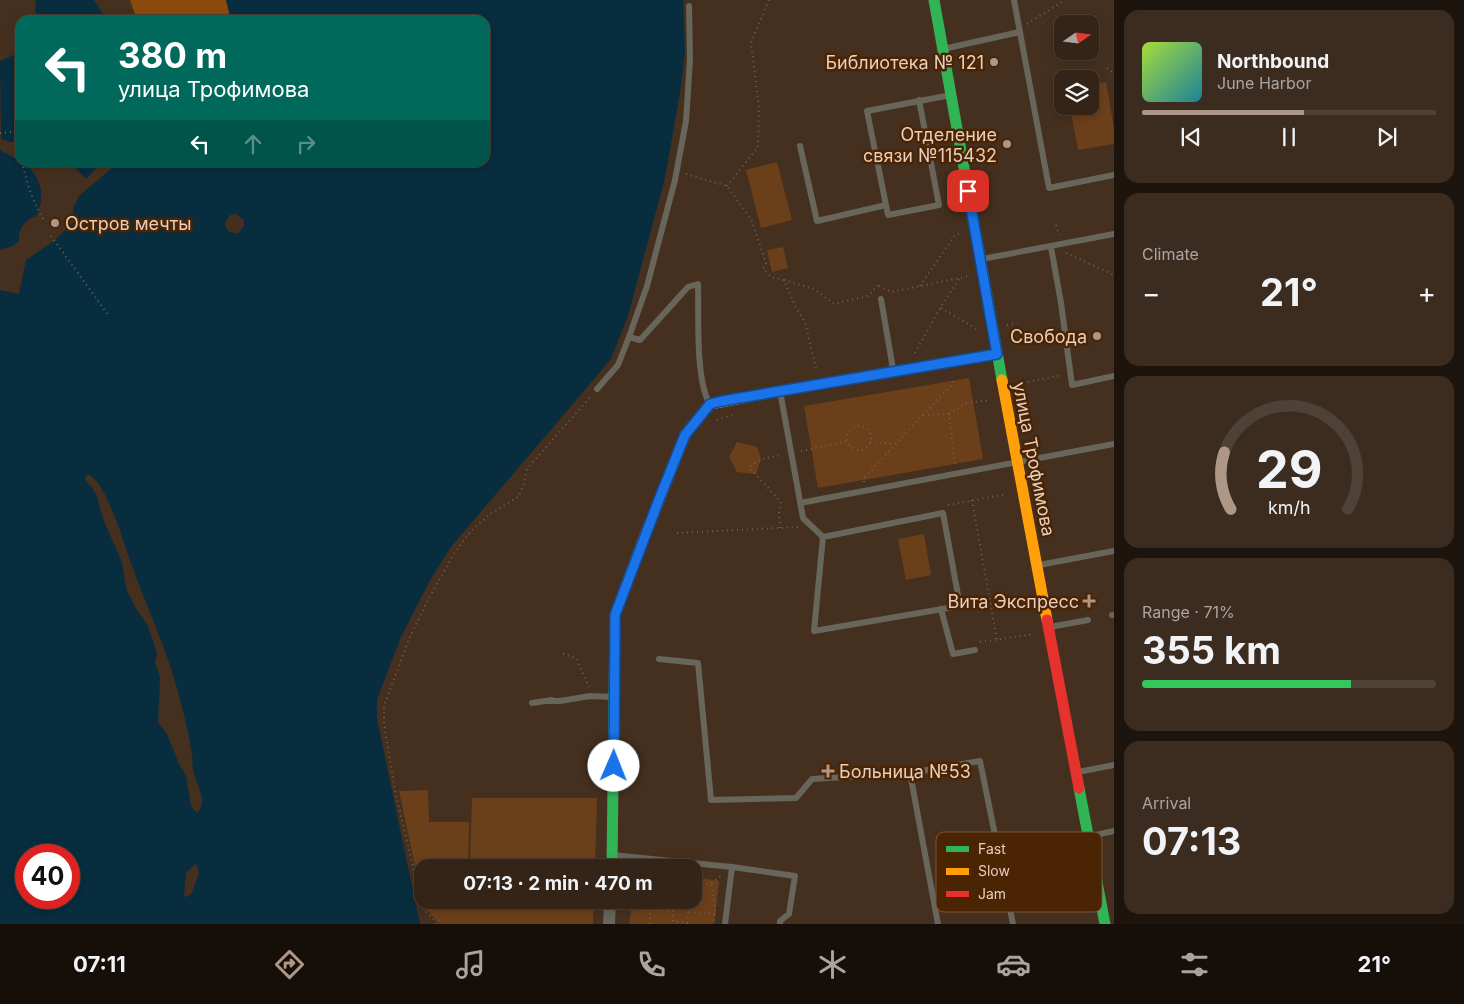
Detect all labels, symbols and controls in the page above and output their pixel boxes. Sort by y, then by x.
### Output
north arrow [1054,15,1099,60]
map controls [1054,15,1099,115]
text: 380 m [118,34,227,76]
icon: left [35,35,100,100]
text: Northbound [1217,50,1329,73]
place label: Библиотека № 121 [825,52,984,73]
marker: Библиотека № 121 [988,56,1000,68]
button: layers [1054,70,1099,115]
text: June Harbor [1217,73,1311,93]
text: улица Трофимова [118,76,309,102]
icon: previous [1177,123,1205,151]
icon: pause [1275,123,1303,151]
icon: next [1373,123,1401,151]
place label: Отделение связи №115432 [863,124,997,166]
icon: left [186,130,214,158]
icon: ahead [239,130,267,158]
icon: right [292,130,320,158]
marker: Отделение связи №115432 [1001,138,1013,150]
pin [947,170,989,212]
icon: arrive [954,177,982,205]
place label: Остров мечты [65,213,192,234]
marker: Остров мечты [49,217,61,229]
text: Climate [1142,244,1199,264]
text: 21° [1260,269,1318,315]
text: − [1142,276,1161,310]
text: + [1417,276,1436,310]
place label: Свобода [1010,326,1087,347]
marker: Свобода [1091,330,1103,342]
street label: улица Трофимова [1009,380,1059,538]
text: 29 [1256,438,1322,501]
text: km/h [1268,497,1310,518]
place label: Вита Экспресс [948,591,1079,612]
marker: Вита Экспресс [1083,595,1095,607]
text: Range · 71% [1142,602,1235,622]
text: 355 km [1142,627,1281,673]
position arrow [587,739,639,791]
place label: Больница №53 [839,761,971,782]
marker: Больница №53 [821,764,835,778]
text: Arrival [1142,793,1191,813]
text: 07:13 [1142,818,1241,864]
legend [936,832,1102,912]
text: Fast [978,840,1006,857]
speed limit sign: 40 [15,844,80,909]
text: Slow [978,862,1010,879]
text: 07:13 · 2 min · 470 m [463,872,653,895]
text: Jam [978,885,1006,902]
icon: directions [272,947,307,982]
icon: music [453,947,488,982]
icon: phone [634,947,669,982]
icon: climate [815,947,850,982]
icon: car [996,947,1031,982]
icon: filters [1177,947,1212,982]
text: 07:11 [73,951,126,977]
text: 21° [1358,951,1391,977]

